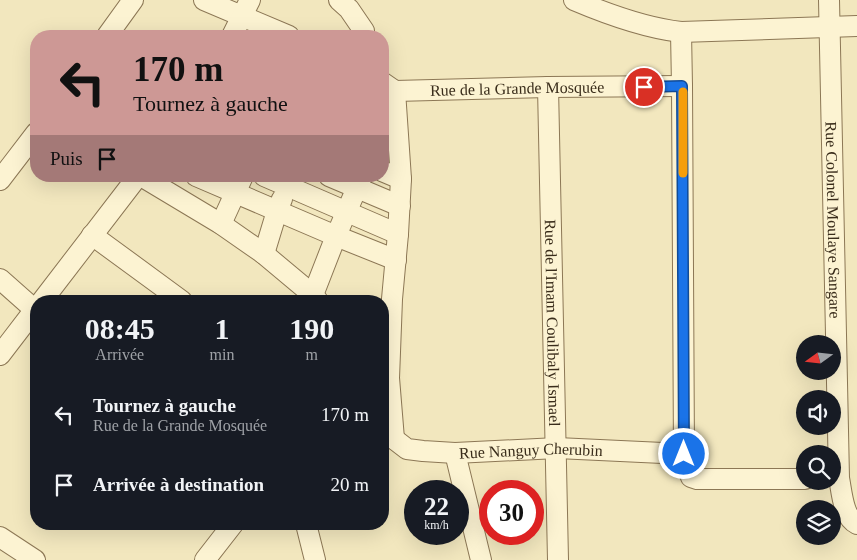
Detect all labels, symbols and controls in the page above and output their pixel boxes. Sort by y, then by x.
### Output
icon: left [50,50,115,115]
text: 170 m [133,50,223,89]
pin [623,66,665,108]
icon: arrive [630,73,658,101]
street label: Rue de la Grande Mosquée [430,78,604,99]
text: Tournez à gauche [133,91,288,116]
street label: Rue Colonel Moulaye Sangare [823,121,844,319]
icon: arrive [93,145,121,173]
text: Puis [50,148,83,169]
street label: Rue de l'Imam Coulibaly Ismael [542,219,564,427]
text: 08:45 [85,312,155,345]
text: 1 [214,312,229,345]
text: 190 [289,312,334,345]
north arrow [796,335,841,380]
map controls [796,335,841,545]
text: Arrivée [95,346,144,363]
text: min [210,346,234,363]
text: m [305,346,318,363]
button: sound [796,390,841,435]
text: Tournez à gauche [93,395,236,416]
icon: left [50,401,78,429]
text: 170 m [321,404,369,425]
text: Rue de la Grande Mosquée [93,417,267,434]
position arrow [657,427,709,479]
street label: Rue Nanguy Cherubin [459,439,603,461]
button: search [796,445,841,490]
icon: arrive [50,471,78,499]
text: Arrivée à destination [93,474,264,495]
text: 20 m [330,474,369,495]
speed limit sign: 30 [479,480,544,545]
text: 22 [424,493,449,520]
button: layers [796,500,841,545]
text: km/h [424,518,449,532]

